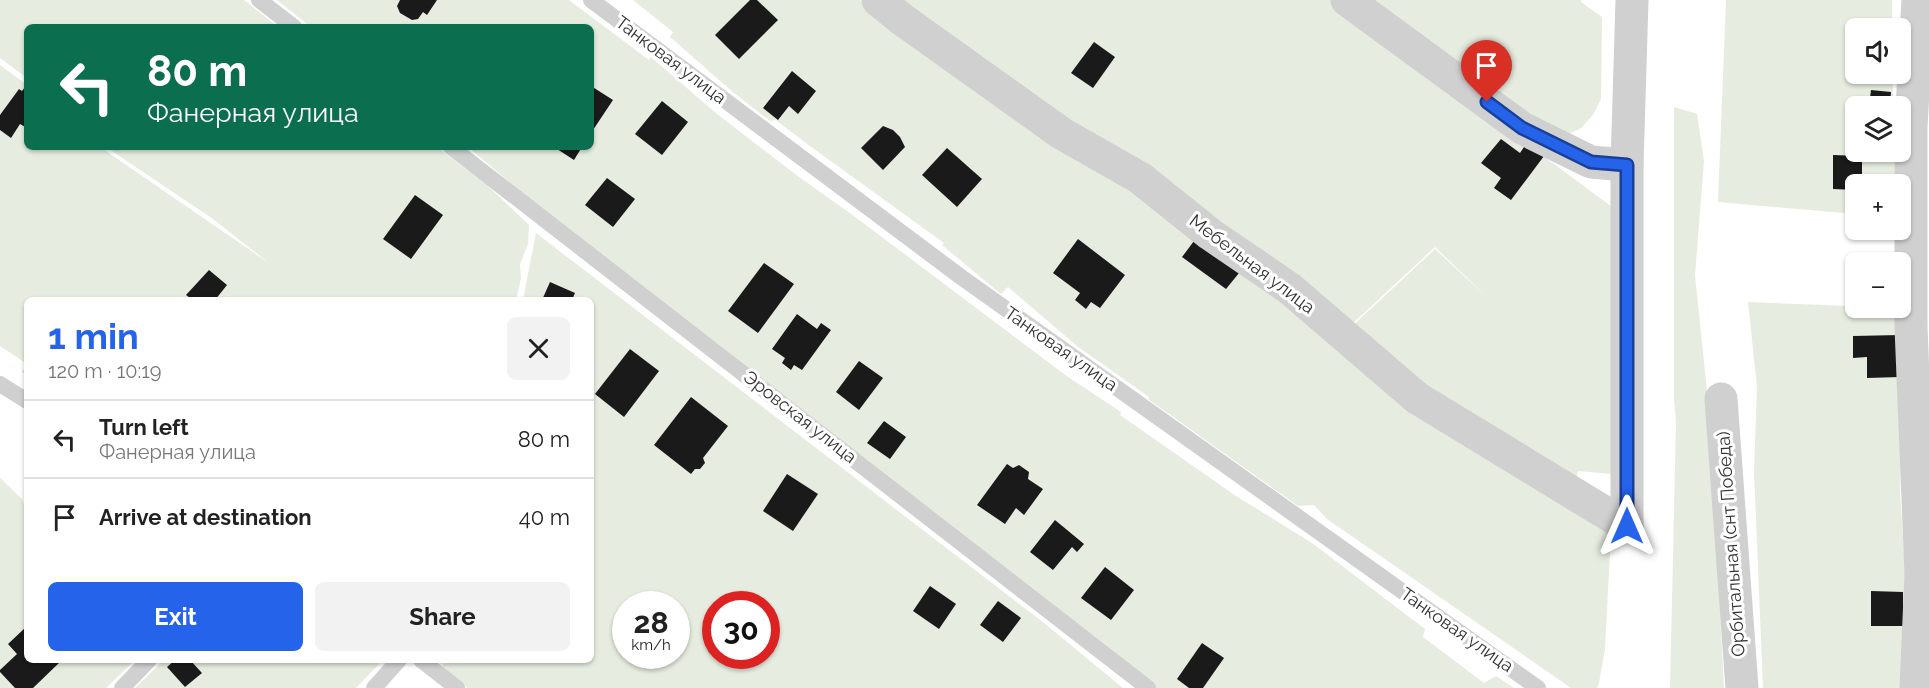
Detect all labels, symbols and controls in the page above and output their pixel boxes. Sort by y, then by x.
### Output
street label: Танковая улица [612,11,731,108]
map controls [1845,18,1911,318]
button: sound [1845,18,1911,84]
pin [1461,40,1512,102]
text: 80 m [147,47,247,96]
icon: left [48,48,126,126]
icon: arrive [1470,49,1503,82]
button: layers [1845,96,1911,162]
text: Фанерная улица [147,97,359,128]
button: + [1845,174,1911,240]
street label: Мебельная улица [1186,210,1319,318]
button: − [1845,252,1911,318]
street label: Танковая улица [1001,302,1122,395]
text: 1 min [48,315,139,357]
button: close [507,317,570,380]
text: 120 m · 10:19 [48,359,162,383]
street label: Эровская улица [740,366,861,467]
text: Turn left [99,414,189,440]
icon: left [48,423,81,456]
text: 80 m [518,426,570,452]
street label: Орбитальная (снт Победа) [1712,430,1749,657]
text: Фанерная улица [99,440,256,464]
position arrow [1595,494,1659,558]
icon: arrive [48,501,81,534]
text: Arrive at destination [99,504,312,530]
text: 40 m [519,504,570,530]
button: Exit [48,582,303,651]
button: Share [315,582,570,651]
street label: Танковая улица [1397,583,1518,676]
speed limit sign: 30 [702,591,780,669]
text: 28 [633,605,669,640]
text: km/h [631,636,671,654]

